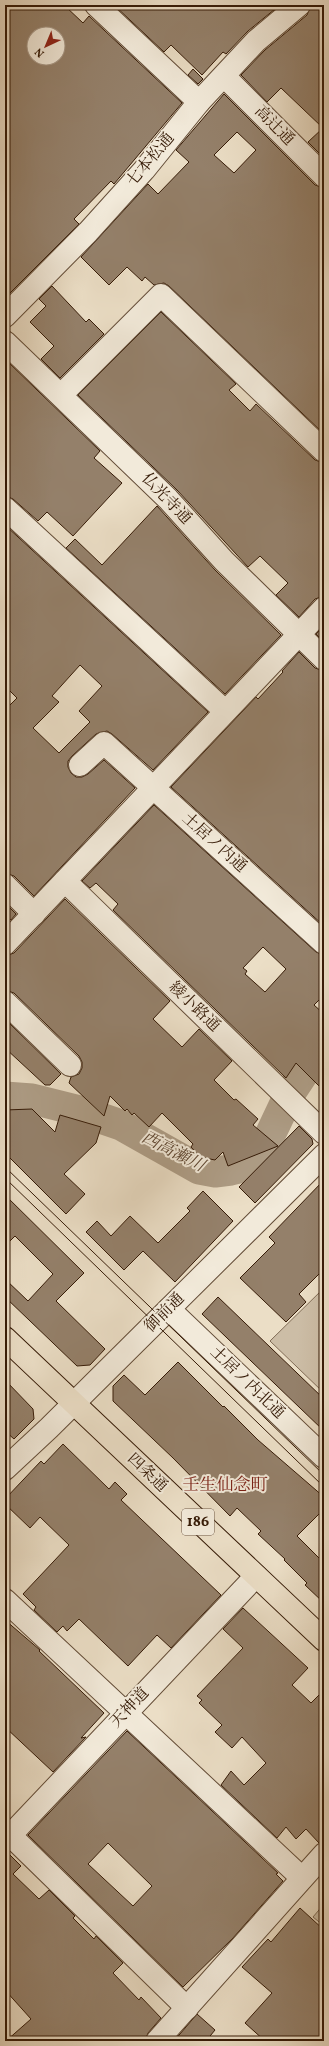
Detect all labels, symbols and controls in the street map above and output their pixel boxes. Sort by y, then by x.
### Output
north arrow [26,26,66,66]
text: N [32,44,48,60]
street label: 高辻通 [249,101,299,151]
street label: 七本松通 [122,128,180,192]
street label: 仏光寺通 [136,468,196,530]
street label: 土居ノ内通 [177,808,251,878]
street label: 綾小路通 [163,977,225,1037]
water label: 西高瀬川 [137,1126,210,1179]
street label: 御前通 [140,1288,190,1338]
street label: 土居ノ内北通 [205,1342,289,1424]
street label: 四条通 [122,1449,172,1497]
district label: 壬生仙念町 [183,1474,268,1497]
road number: 186 [182,1509,214,1535]
street label: 天神道 [106,1683,154,1733]

